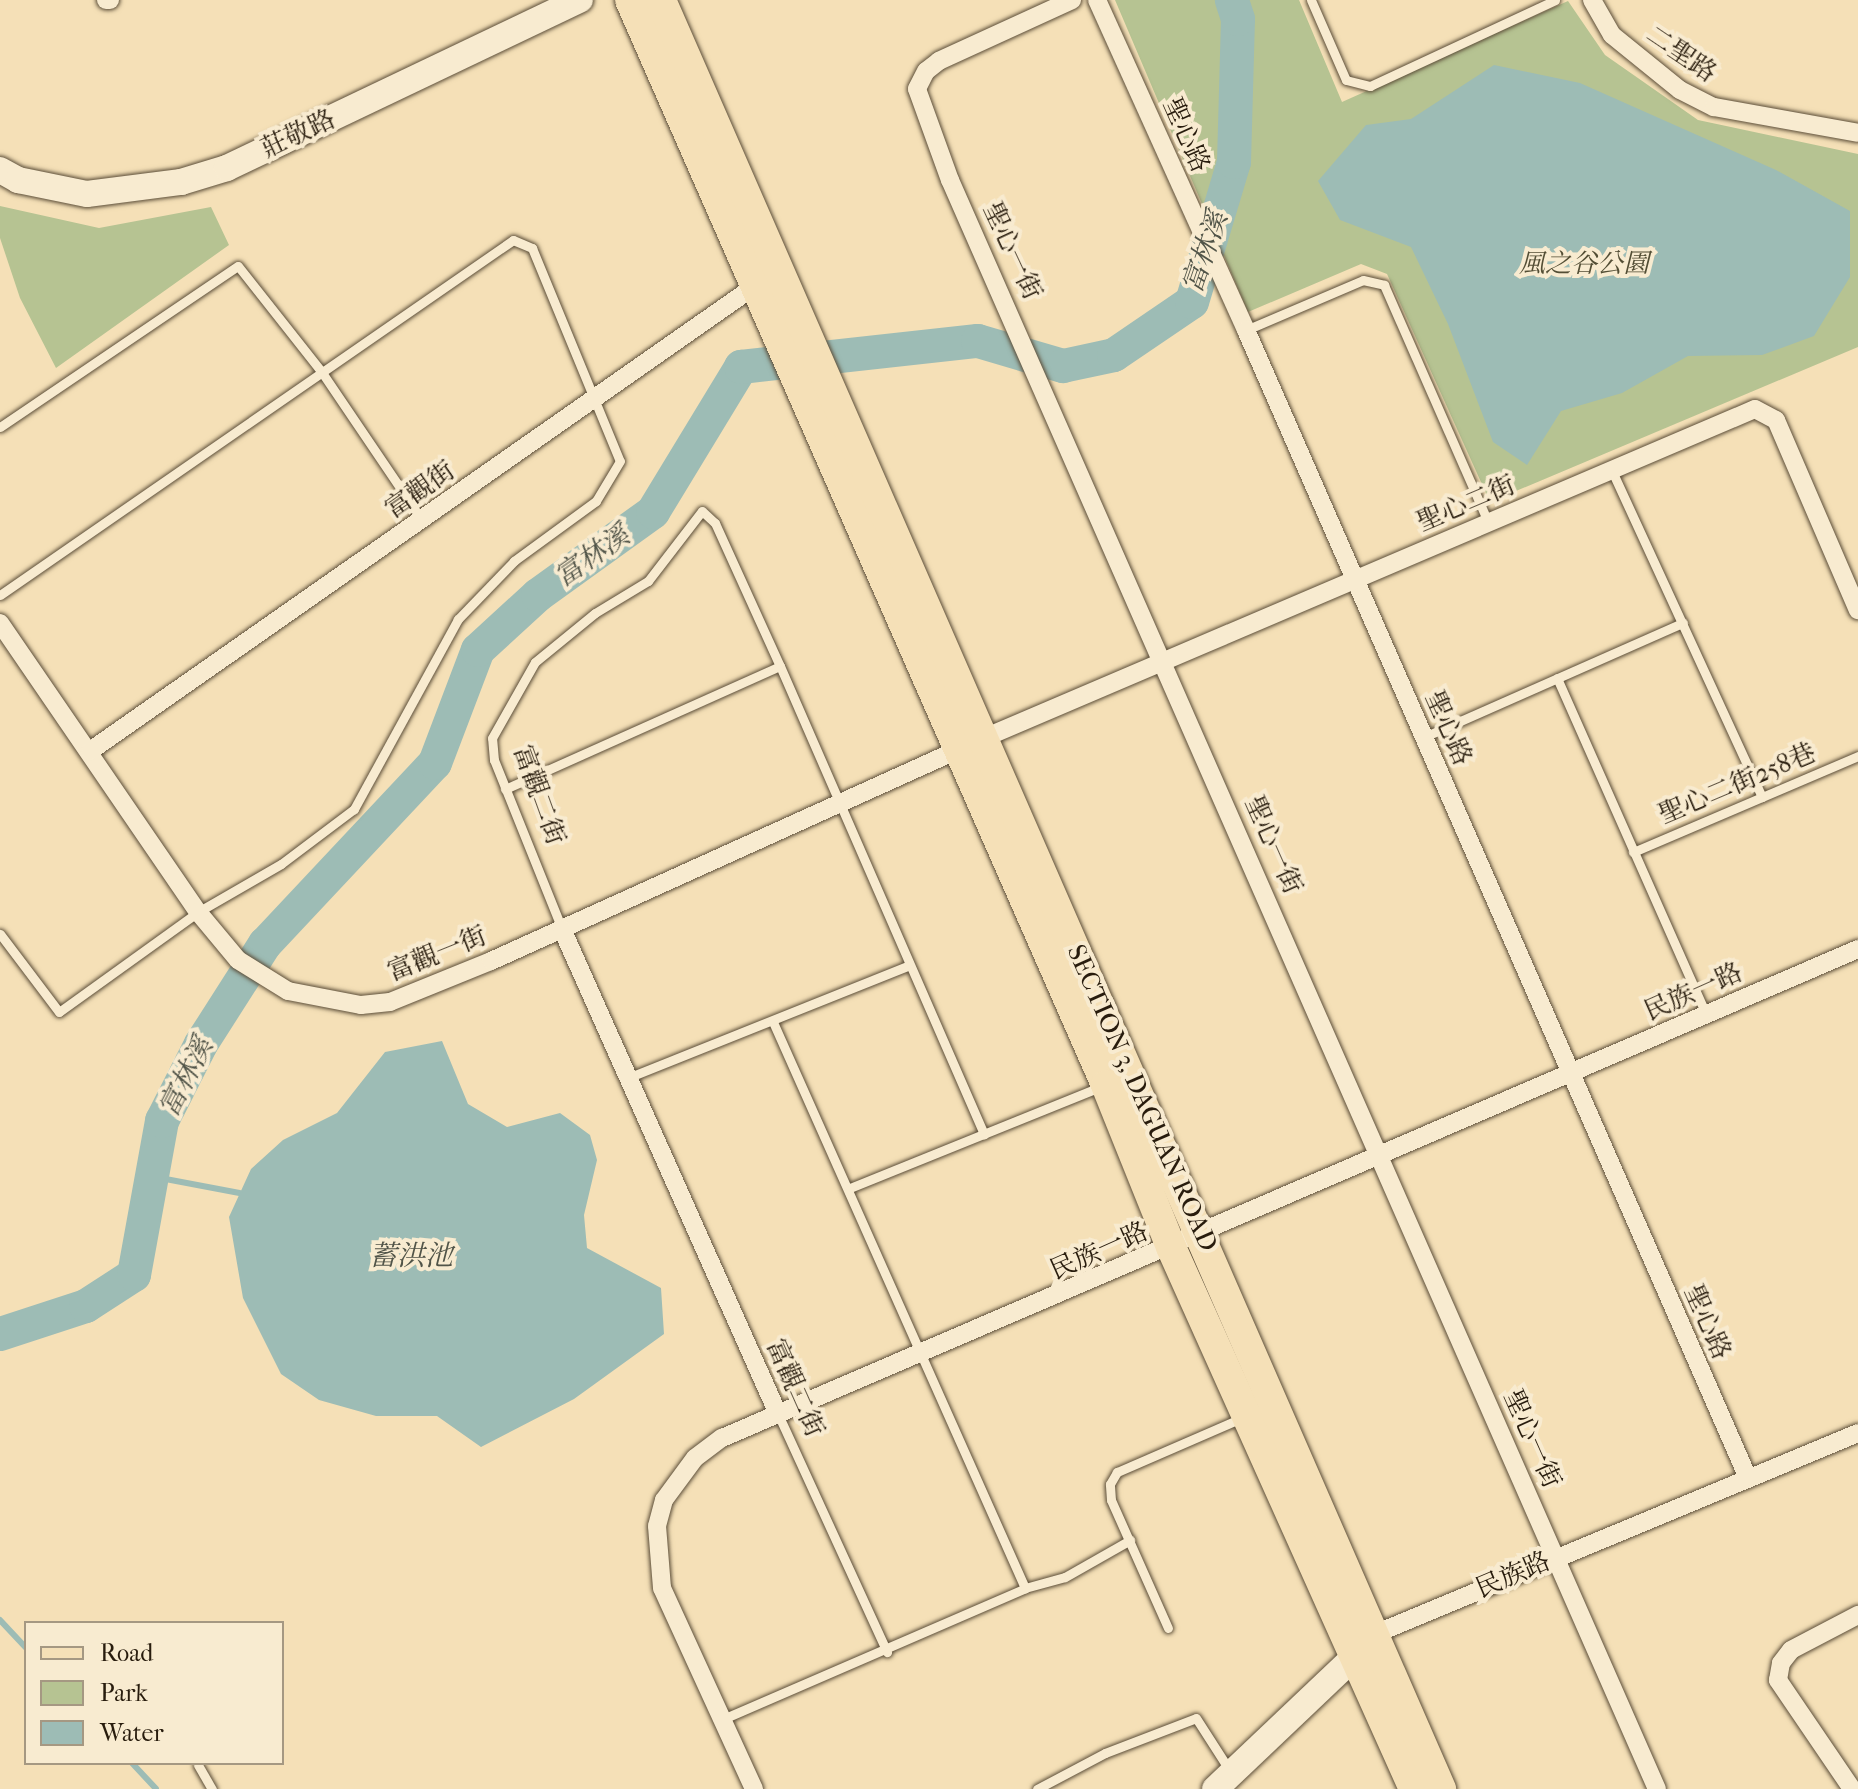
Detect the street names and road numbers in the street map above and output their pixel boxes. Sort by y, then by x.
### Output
street label: 二聖路 [1640,19,1722,89]
street label: 聖心路 [1156,93,1216,177]
street label: 莊敬路 [256,103,340,165]
street label: 聖心一街 [976,197,1048,305]
street label: 富觀街 [379,455,461,525]
street label: 聖心二街 [1412,469,1520,539]
street label: 聖心路 [1418,686,1478,770]
street label: 聖心二街258巷 [1654,737,1820,831]
street label: 富觀二街 [507,741,571,849]
street label: 聖心一街 [1238,791,1308,899]
street label: 富觀一街 [383,920,491,988]
street label: SECTION 3, DAGUAN ROAD [1060,940,1224,1256]
street label: 民族一路 [1639,957,1747,1027]
street label: 民族一路 [1045,1216,1153,1286]
street label: 聖心路 [1677,1280,1737,1364]
street label: 富觀二街 [760,1334,830,1442]
street label: 聖心一街 [1497,1385,1567,1493]
street label: 民族路 [1471,1545,1555,1605]

